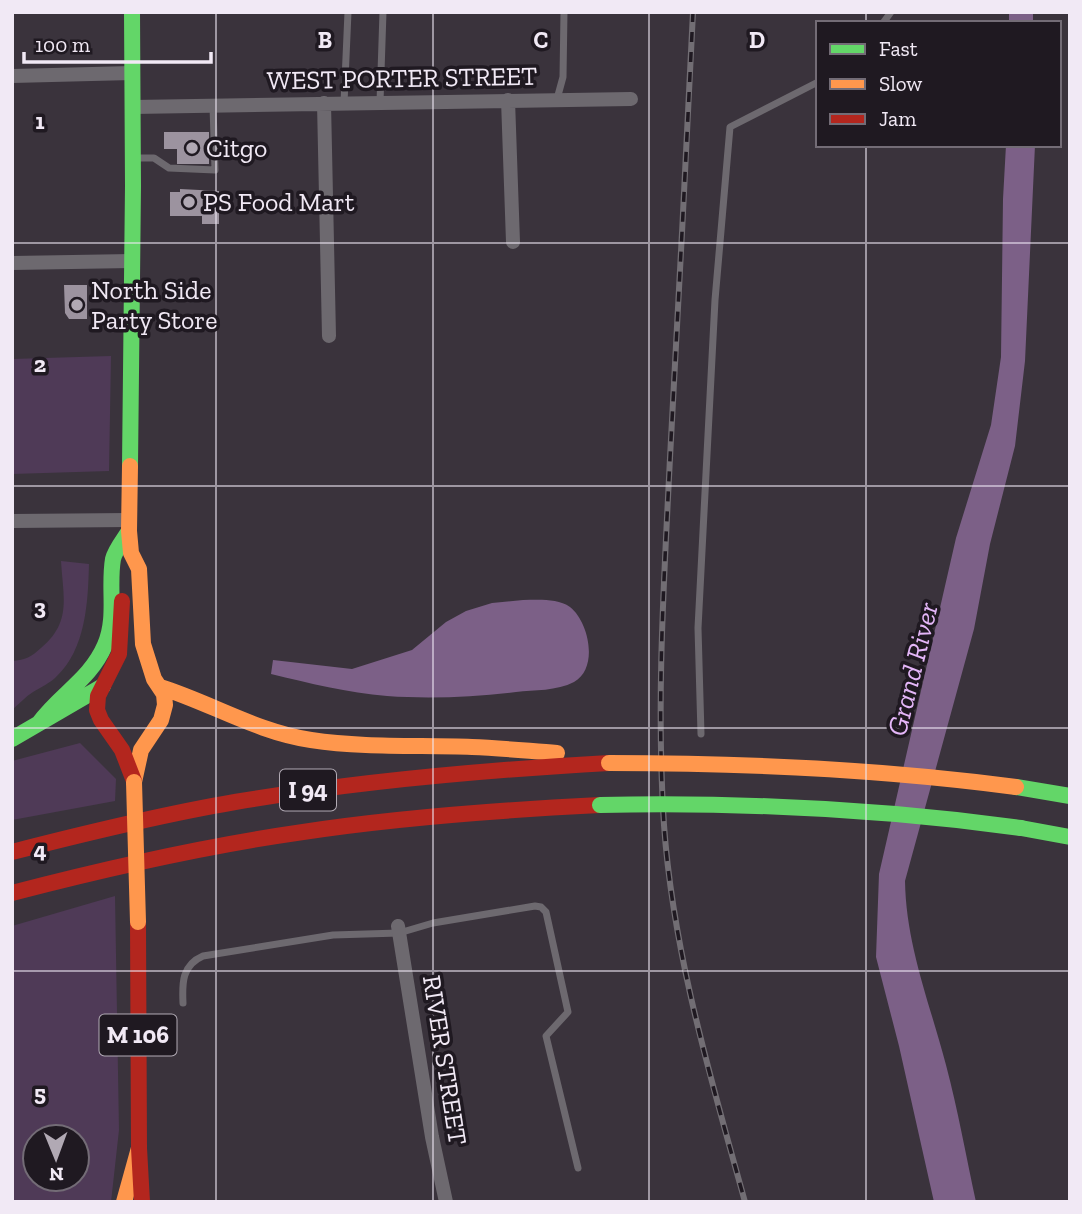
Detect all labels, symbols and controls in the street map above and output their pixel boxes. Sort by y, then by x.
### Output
scale bar [24,21,212,65]
legend [816,21,1061,147]
text: B [318,26,332,54]
text: C [534,26,548,54]
text: D [749,26,765,54]
text: 100 m [35,32,90,57]
text: Fast [879,36,918,61]
street label: WEST PORTER STREET [267,60,537,96]
text: Slow [879,71,922,96]
text: Jam [879,106,916,131]
text: 1 [35,107,45,135]
place label: Citgo [206,132,267,164]
marker: Citgo [184,140,200,156]
place label: PS Food Mart [203,186,355,218]
marker: PS Food Mart [181,194,197,210]
place label: North Side Party Store [91,274,217,336]
marker: North Side Party Store [69,297,85,313]
text: 2 [34,350,46,378]
text: 3 [34,593,46,621]
water label: Grand River [880,599,945,739]
road number: I 94 [280,770,336,810]
text: 4 [33,836,47,864]
street label: RIVER STREET [416,973,474,1147]
road number: M 106 [100,1015,176,1056]
text: 5 [34,1079,46,1107]
north arrow [21,1123,91,1193]
text: N [49,1163,64,1186]

